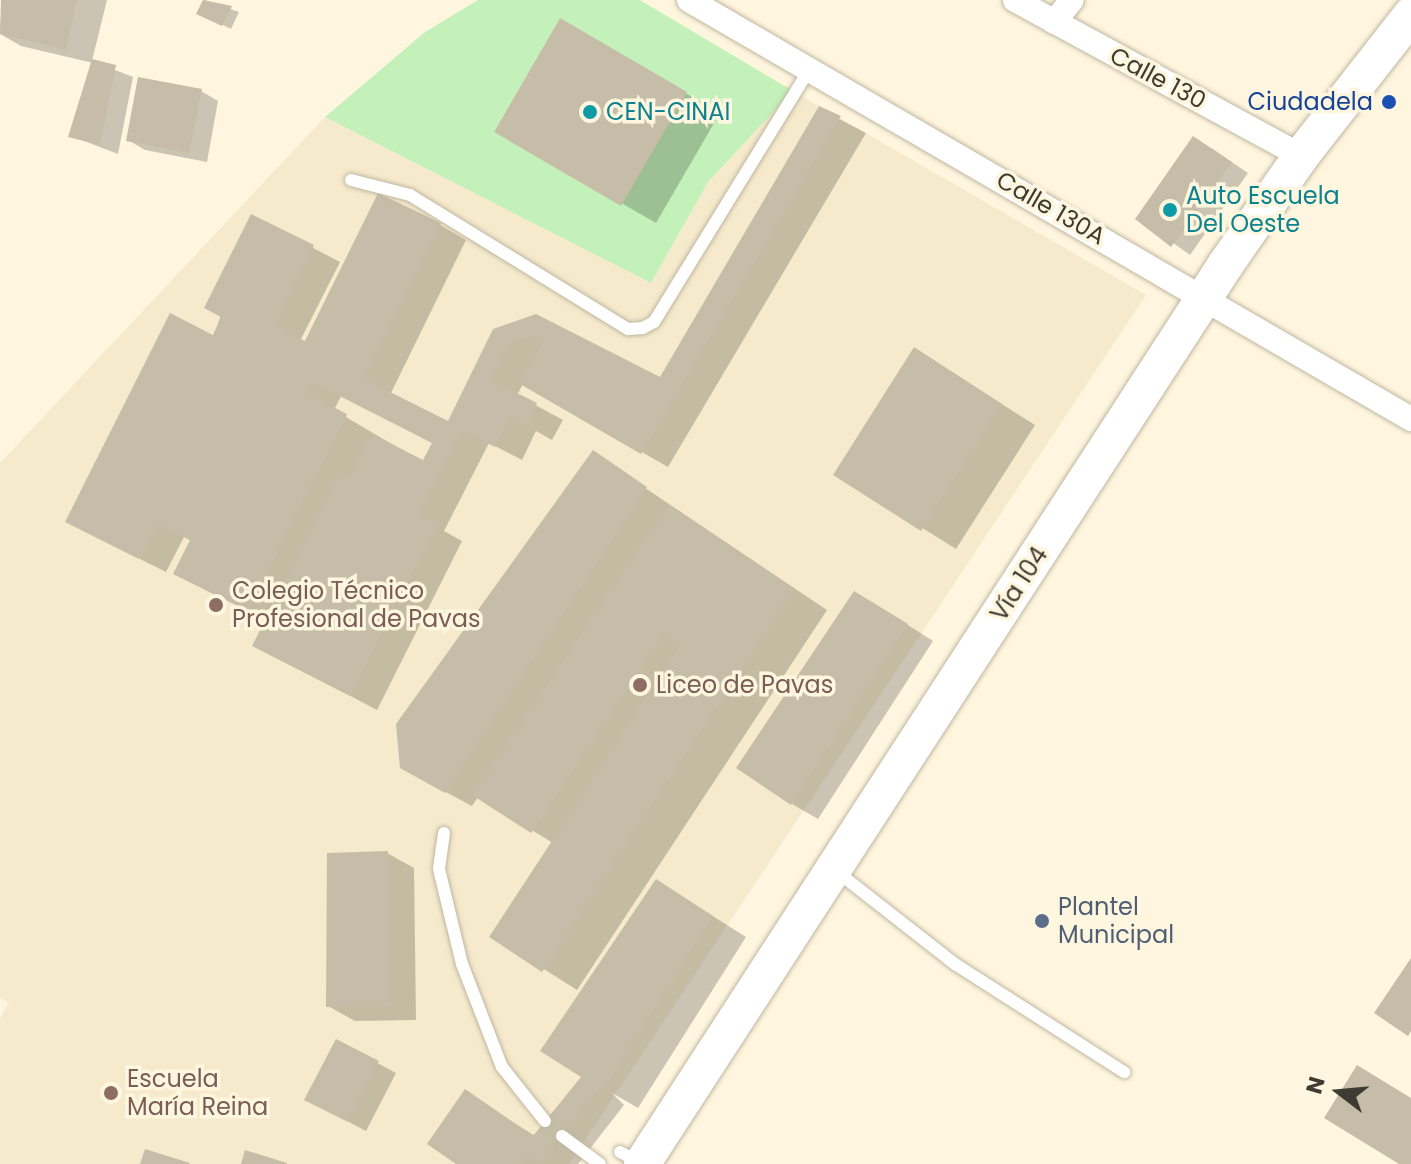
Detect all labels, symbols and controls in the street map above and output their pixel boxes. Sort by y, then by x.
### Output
street label: Calle 130 [1105,41,1211,115]
place label: Ciudadela [1248,88,1373,116]
marker: Ciudadela [1380,93,1398,111]
place label: CEN-CINAI [606,98,730,126]
marker: CEN-CINAI [581,103,599,121]
street label: Calle 130A [991,165,1111,251]
place label: Auto Escuela Del Oeste [1186,182,1340,238]
marker: Auto Escuela Del Oeste [1161,201,1179,219]
street label: Vía 104 [984,542,1054,626]
place label: Colegio Técnico Profesional de Pavas [232,577,481,633]
marker: Colegio Técnico Profesional de Pavas [207,596,225,614]
place label: Liceo de Pavas [656,671,833,699]
marker: Liceo de Pavas [631,676,649,694]
place label: Plantel Municipal [1058,893,1174,949]
marker: Plantel Municipal [1033,912,1051,930]
north arrow [1299,1052,1379,1132]
place label: Escuela María Reina [127,1065,268,1121]
text: N [1298,1073,1333,1097]
marker: Escuela María Reina [102,1084,120,1102]

